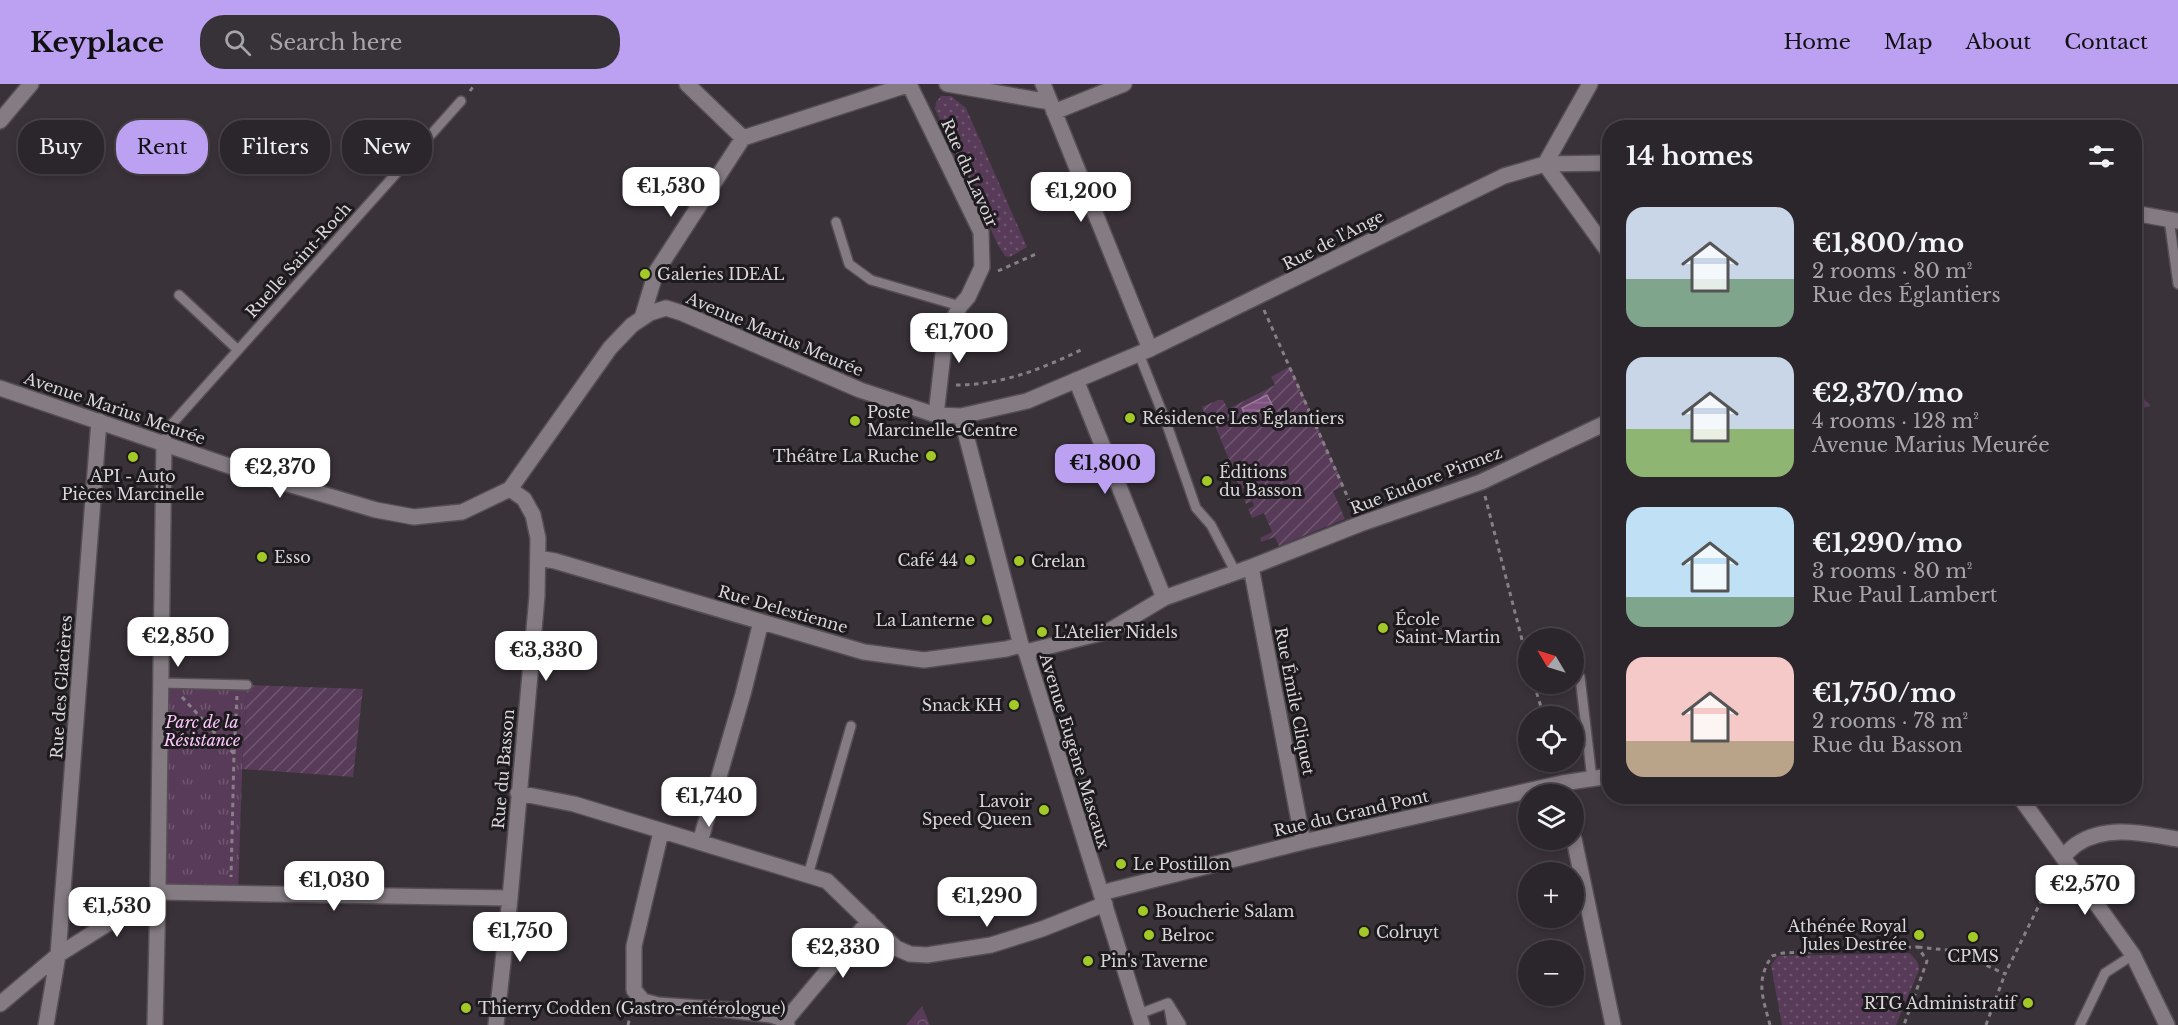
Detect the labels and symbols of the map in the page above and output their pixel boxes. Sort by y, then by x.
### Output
street label: Rue du Lavoir [937,116,1003,231]
pin: €1,530 [622,167,720,218]
pin: €1,200 [1032,172,1130,223]
street label: Ruelle Saint-Roch [241,198,355,322]
street label: Rue de l'Ange [1279,206,1387,274]
place label: Galeries IDEAL [657,264,785,284]
marker: Galeries IDEAL [638,267,652,281]
street label: Avenue Marius Meurée [683,287,866,380]
pin: €1,700 [910,313,1008,364]
street label: Avenue Marius Meurée [21,367,208,448]
place label: Poste Marcinelle-Centre [867,402,1018,440]
place label: Résidence Les Églantiers [1142,408,1344,428]
marker: Résidence Les Églantiers [1123,411,1137,425]
marker: Poste Marcinelle-Centre [848,414,862,428]
street label: Rue Eudore Pirmez [1347,442,1505,518]
pin: €1,800 [1056,444,1154,495]
place label: Théâtre La Ruche [773,446,919,466]
pin: €2,370 [231,448,329,499]
marker: Théâtre La Ruche [924,449,938,463]
marker: API - Auto Pièces Marcinelle [126,450,140,464]
place label: Éditions du Basson [1219,462,1302,500]
place label: API - Auto Pièces Marcinelle [62,466,204,504]
marker: Éditions du Basson [1200,474,1214,488]
place label: Esso [274,547,311,567]
marker: Esso [255,550,269,564]
place label: Café 44 [897,550,958,570]
place label: Crelan [1031,551,1086,571]
marker: Café 44 [963,553,977,567]
marker: Crelan [1012,554,1026,568]
street label: Rue Delestienne [716,581,850,637]
place label: École Saint-Martin [1395,609,1500,647]
place label: La Lanterne [876,610,975,630]
marker: La Lanterne [980,613,994,627]
street label: Rue des Glacières [46,614,76,760]
pin: €2,850 [129,617,227,668]
marker: École Saint-Martin [1376,621,1390,635]
place label: L'Atelier Nidels [1054,622,1178,642]
marker: L'Atelier Nidels [1035,625,1049,639]
street label: Rue Émile Cliquet [1271,625,1319,777]
north arrow [1518,628,1584,694]
pin: €3,330 [497,631,595,682]
street label: Avenue Eugène Mascaux [1035,650,1114,851]
place label: Snack KH [922,695,1002,715]
marker: Snack KH [1007,698,1021,712]
street label: Rue du Basson [488,708,518,830]
park label: Parc de la Résistance [163,712,241,750]
pin: €1,740 [660,777,758,828]
street label: Rue du Grand Pont [1272,785,1430,841]
place label: Lavoir Speed Queen [922,791,1032,829]
marker: Lavoir Speed Queen [1037,803,1051,817]
place label: Le Postillon [1133,854,1230,874]
marker: Le Postillon [1114,857,1128,871]
pin: €1,030 [285,861,383,912]
pin: €2,570 [2036,865,2134,916]
pin: €1,290 [938,877,1036,928]
pin: €1,530 [68,887,166,938]
place label: Boucherie Salam [1155,901,1294,921]
marker: Boucherie Salam [1136,904,1150,918]
pin: €1,750 [471,912,569,963]
place label: Athénée Royal Jules Destrée [1787,916,1907,954]
place label: Colruyt [1376,922,1439,942]
place label: Belroc [1161,925,1215,945]
marker: Colruyt [1357,925,1371,939]
pin: €2,330 [794,928,892,979]
marker: Belroc [1142,928,1156,942]
marker: Athénée Royal Jules Destrée [1912,928,1926,942]
marker: CPMS [1966,930,1980,944]
place label: CPMS [1947,946,1999,966]
place label: Pin's Taverne [1100,951,1208,971]
marker: Pin's Taverne [1081,954,1095,968]
place label: RTG Administratif [1864,993,2018,1013]
marker: RTG Administratif [2021,996,2035,1010]
place label: Thierry Codden (Gastro-entérologue) [478,998,786,1018]
marker: Thierry Codden (Gastro-entérologue) [459,1001,473,1015]

